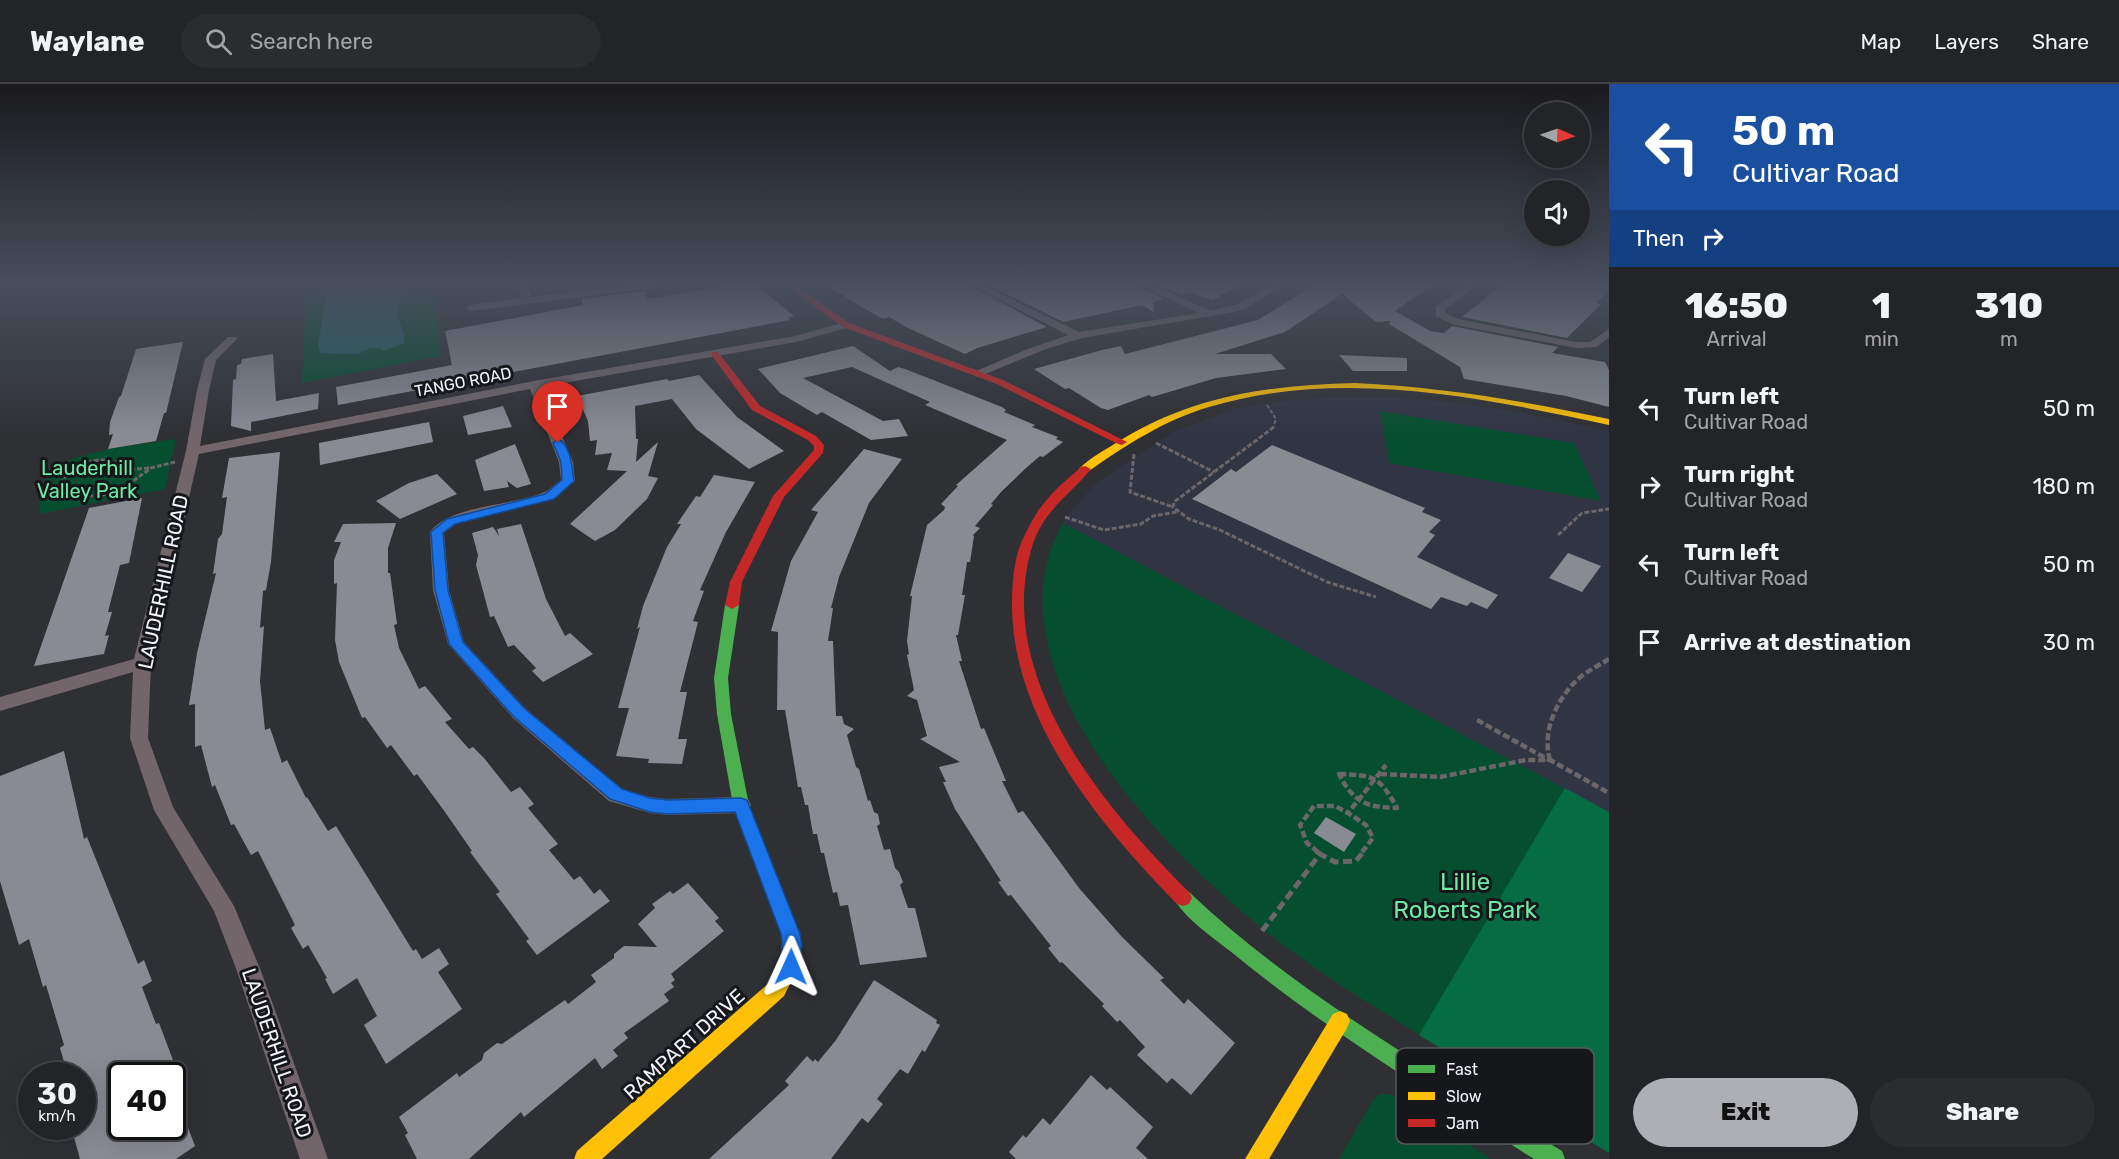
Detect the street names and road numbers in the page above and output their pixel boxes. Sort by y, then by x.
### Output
street label: TANGO ROAD [413,363,513,401]
street label: LAUDERHILL ROAD [133,493,193,671]
street label: LAUDERHILL ROAD [237,965,317,1141]
street label: RAMPART DRIVE [619,983,749,1105]

